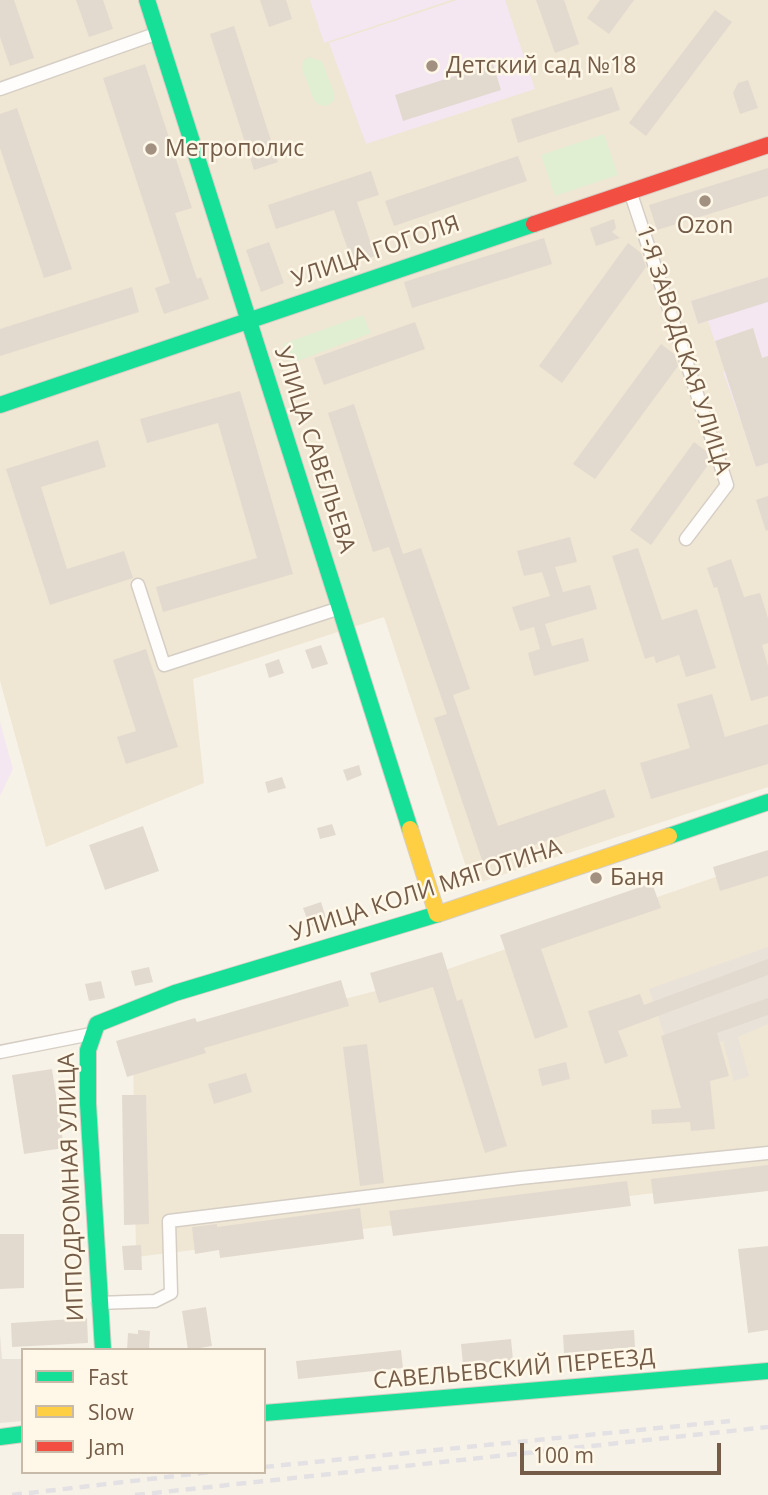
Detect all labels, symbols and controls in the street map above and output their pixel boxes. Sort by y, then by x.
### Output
place label: Детский сад №18 [446,52,636,80]
marker: Детский сад №18 [424,58,440,74]
place label: Метрополис [165,135,304,163]
marker: Метрополис [143,141,159,157]
marker: Ozon [697,193,713,209]
street label: УЛИЦА ГОГОЛЯ [288,210,464,294]
place label: Ozon [677,212,733,240]
street label: 1-Я ЗАВОДСКАЯ УЛИЦА [630,222,736,478]
street label: УЛИЦА САВЕЛЬЕВА [268,344,360,556]
street label: УЛИЦА КОЛИ МЯГОТИНА [287,834,565,948]
place label: Баня [610,864,664,892]
marker: Баня [588,870,604,886]
street label: ИППОДРОМНАЯ УЛИЦА [54,1052,90,1322]
street label: САВЕЛЬЕВСКИЙ ПЕРЕЕЗД [372,1344,656,1396]
legend [21,1348,266,1474]
text: Fast [88,1363,128,1391]
text: Slow [88,1398,134,1426]
scale bar [523,1428,724,1472]
text: Jam [88,1433,125,1461]
text: 100 m [533,1441,594,1469]

